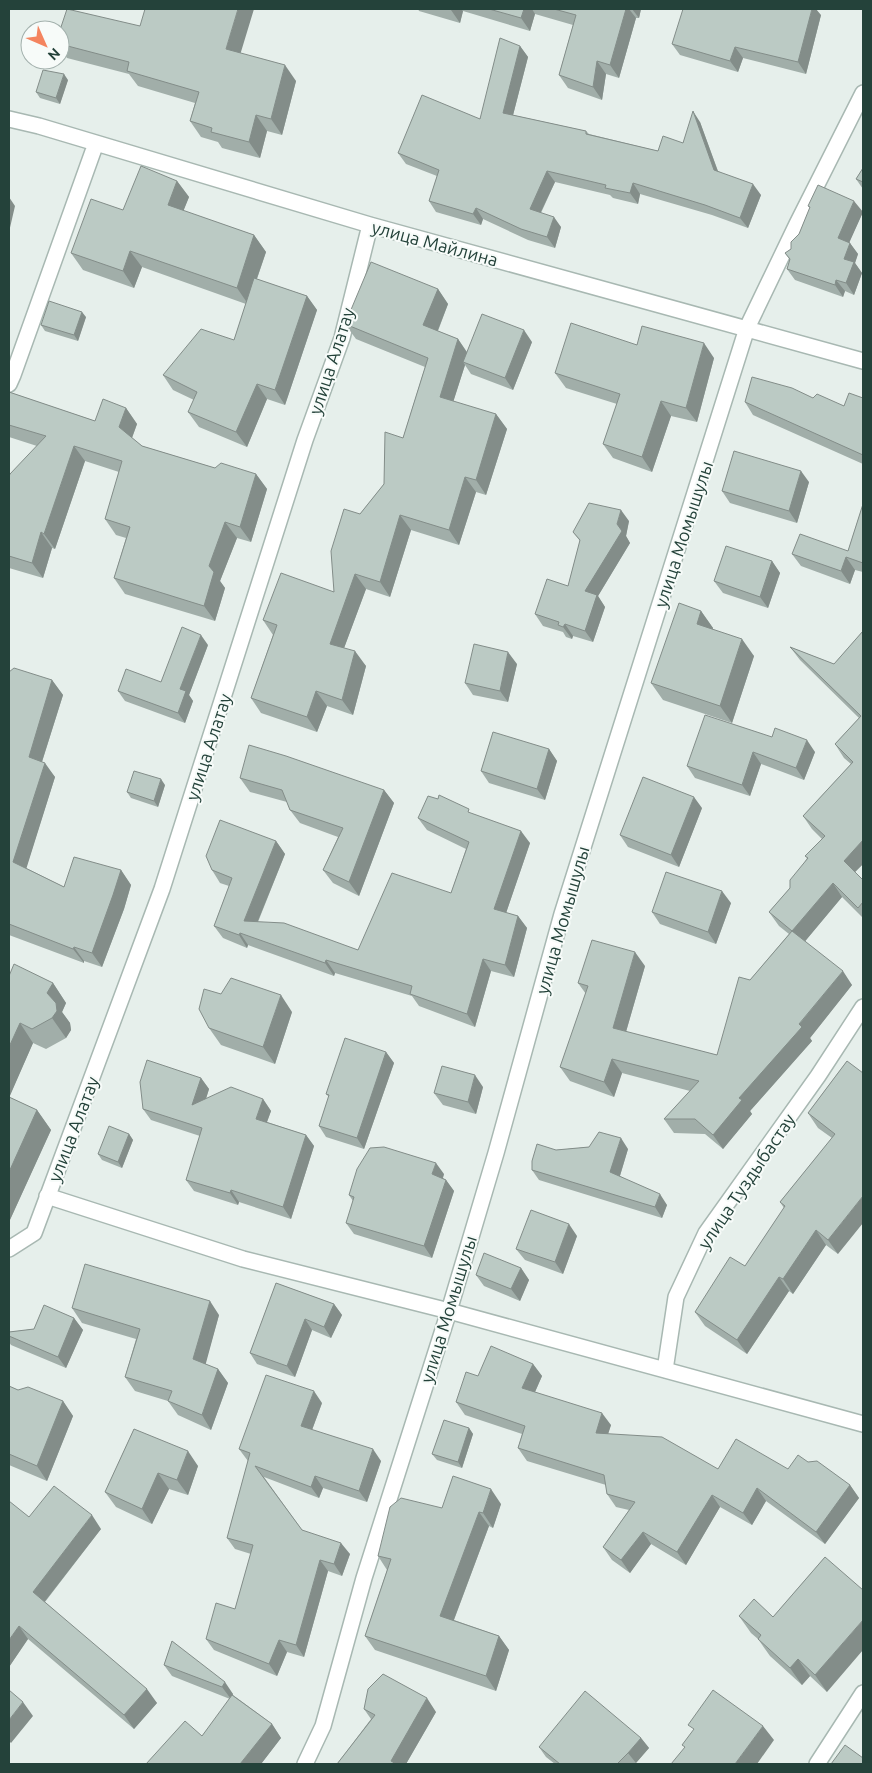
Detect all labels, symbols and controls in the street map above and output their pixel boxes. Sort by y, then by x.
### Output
north arrow [20,20,70,70]
text: N [45,45,64,64]
street label: улица Майлина [370,217,500,269]
street label: улица Алатау [304,305,358,417]
street label: улица Момышулы [650,458,716,610]
street label: улица Алатау [181,691,235,803]
street label: улица Момышулы [531,844,593,996]
street label: улица Алатау [44,1073,102,1184]
street label: улица Туздыбастау [693,1109,799,1252]
street label: улица Момышулы [416,1233,480,1385]

